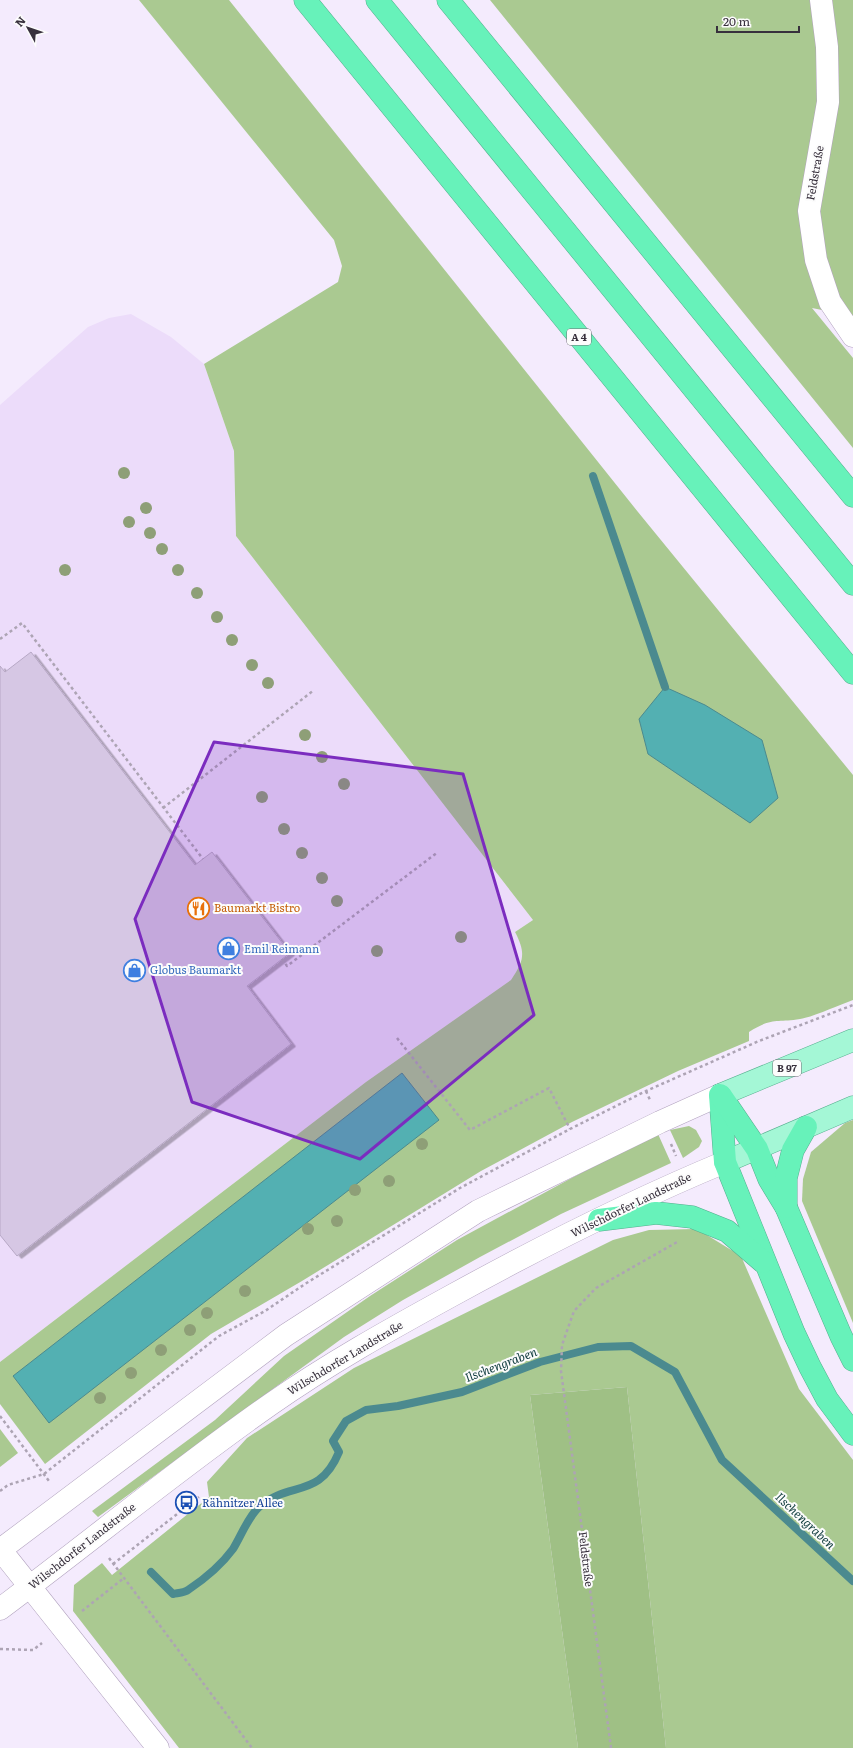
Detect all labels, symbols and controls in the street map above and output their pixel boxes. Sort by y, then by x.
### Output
north arrow [8,8,48,48]
scale bar [717,8,799,34]
text: N [10,12,29,30]
text: 20 m [723,12,750,30]
street label: Feldstraße [801,144,827,202]
road number: A 4 [567,329,591,345]
restaurant icon: Baumarkt Bistro [185,895,211,921]
place label: Baumarkt Bistro [214,899,300,915]
shop icon: Emil Reimann [215,936,241,962]
place label: Emil Reimann [244,940,319,956]
shop icon: Globus Baumarkt [121,957,147,983]
place label: Globus Baumarkt [150,961,242,977]
road number: B 97 [773,1060,801,1076]
street label: Wilschdorfer Landstraße [568,1168,694,1240]
street label: Wilschdorfer Landstraße [284,1316,406,1398]
water label: Ilschengraben [462,1342,539,1386]
water label: Ilschengraben [772,1488,840,1553]
bus stop icon: Rähnitzer Allee [173,1490,199,1516]
place label: Rähnitzer Allee [202,1494,283,1510]
street label: Wilschdorfer Landstraße [24,1498,139,1592]
street label: Feldstraße [576,1530,598,1588]

